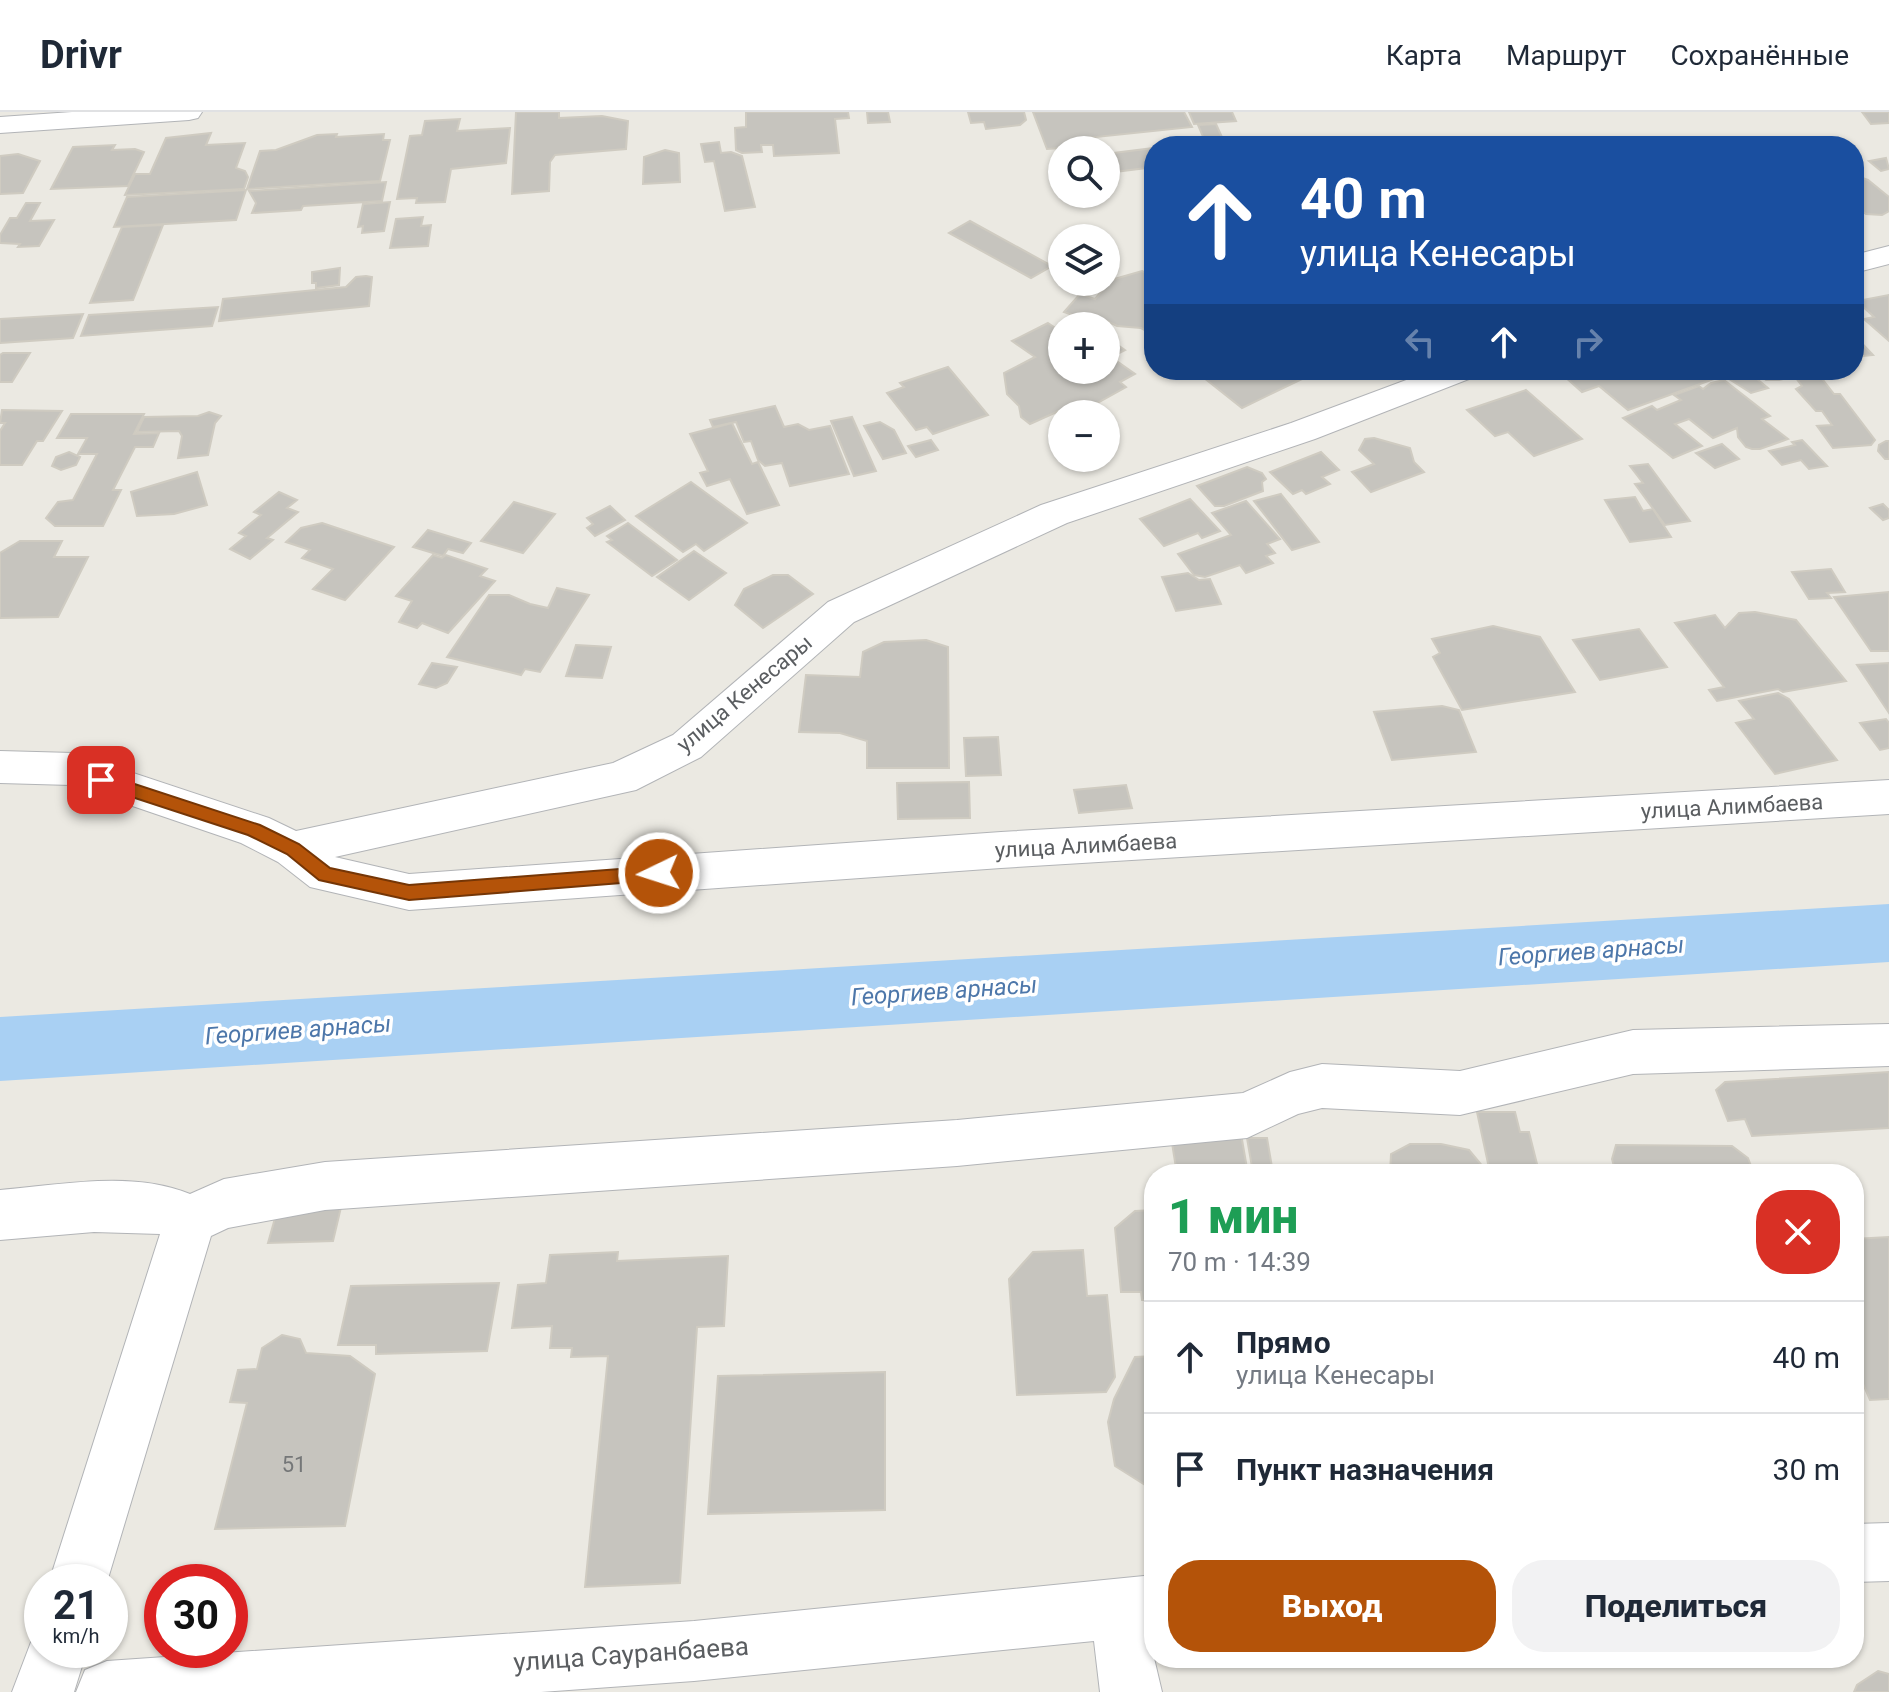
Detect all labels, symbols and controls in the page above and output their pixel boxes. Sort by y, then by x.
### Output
text: Drivr [40,33,122,77]
text: Карта [1386,39,1462,72]
text: Маршрут [1506,39,1626,72]
text: Сохранённые [1670,39,1849,72]
map controls [1048,136,1120,472]
button: search [1048,136,1120,208]
text: 40 m [1300,166,1427,232]
icon: ahead [1168,168,1272,272]
button: layers [1048,224,1120,296]
text: улица Кенесары [1300,233,1576,275]
button: + [1048,312,1120,384]
icon: left [1398,320,1442,364]
icon: ahead [1482,320,1526,364]
icon: right [1566,320,1610,364]
button: − [1048,400,1120,472]
street label: улица Кенесары [672,630,817,757]
pin [67,746,135,814]
icon: arrive [79,758,123,802]
street label: улица Алимбаева [1640,789,1824,824]
street label: улица Алимбаева [994,828,1178,863]
position arrow [617,831,701,915]
water label: Георгиев арнасы [1497,931,1685,971]
water label: Георгиев арнасы [850,971,1038,1011]
water label: Георгиев арнасы [204,1010,392,1050]
text: 1 мин [1168,1188,1298,1245]
button: close [1756,1190,1840,1274]
text: 70 m · 14:39 [1168,1247,1311,1277]
text: Прямо [1236,1325,1331,1360]
icon: ahead [1168,1335,1212,1379]
text: 40 m [1773,1340,1840,1375]
text: улица Кенесары [1236,1360,1435,1390]
icon: arrive [1168,1447,1212,1491]
house number: 51 [282,1452,306,1477]
text: Пункт назначения [1236,1452,1494,1487]
text: 30 m [1773,1452,1840,1487]
button: Выход [1168,1560,1496,1652]
button: Поделиться [1512,1560,1840,1652]
speed limit sign: 30 [144,1564,248,1668]
text: 21 [53,1582,99,1629]
text: km/h [53,1624,99,1648]
street label: улица Сауранбаева [512,1631,750,1677]

